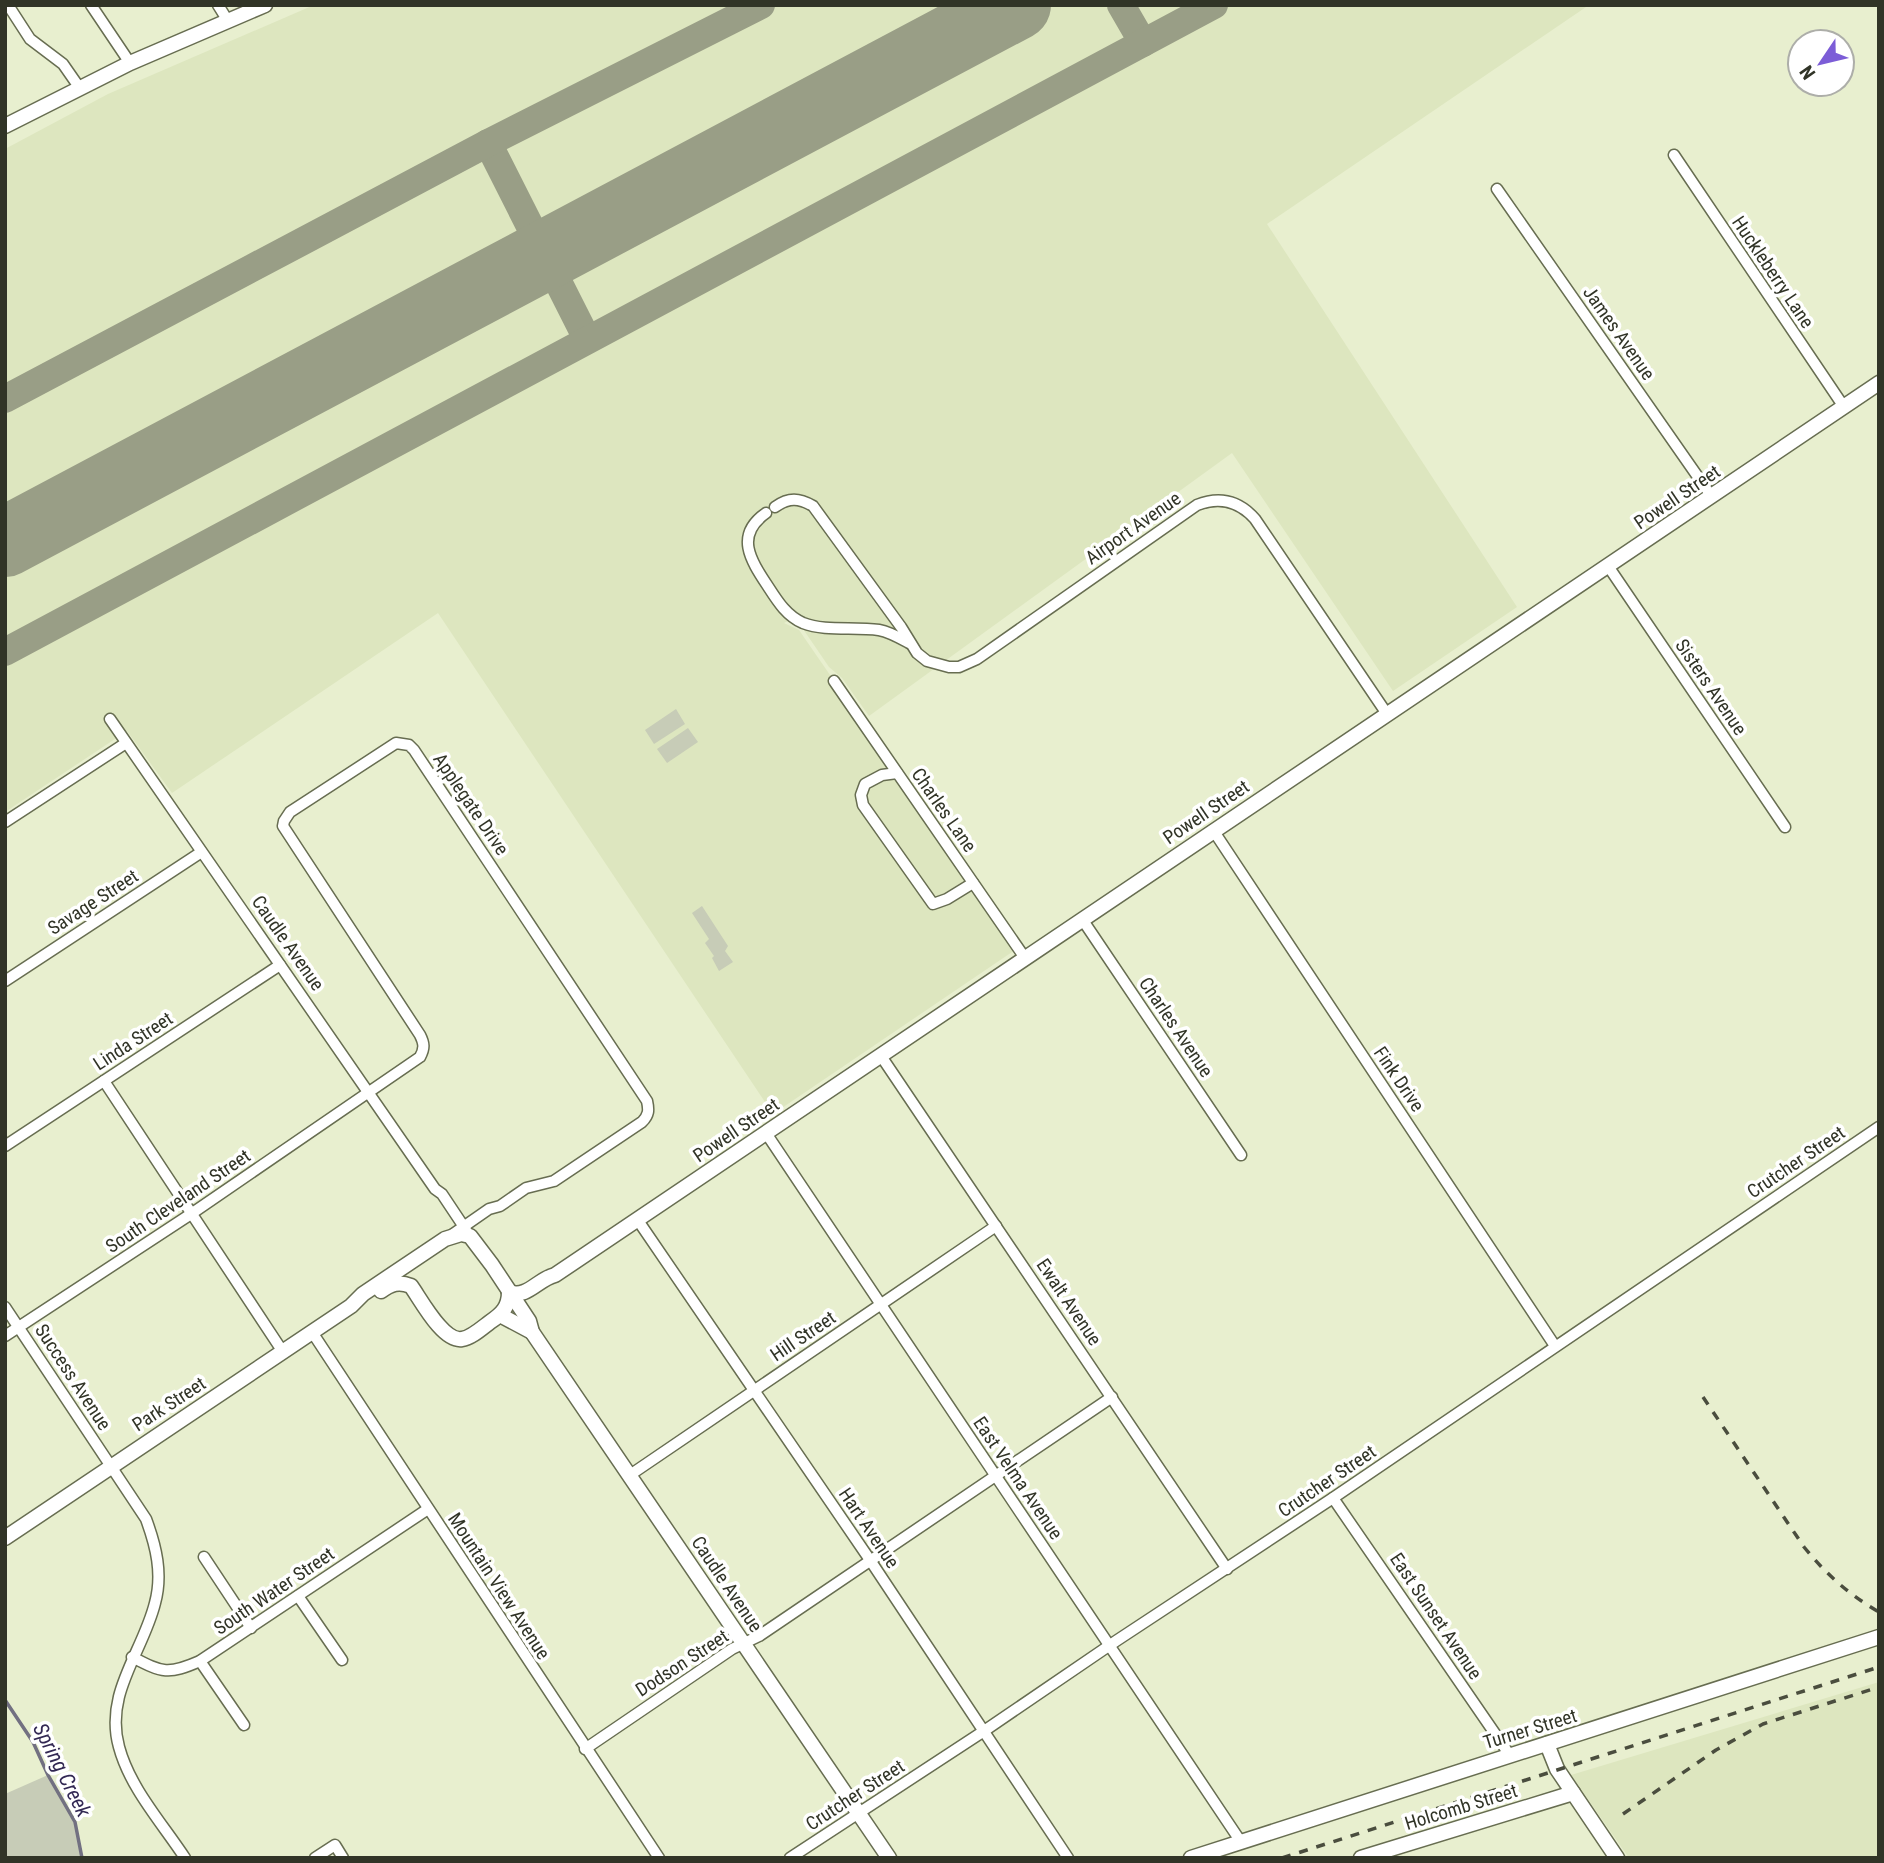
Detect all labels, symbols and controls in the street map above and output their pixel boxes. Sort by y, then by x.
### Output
north arrow [1786,28,1856,98]
text: N [1795,61,1820,84]
street label: Huckleberry Lane [1727,212,1819,332]
street label: James Avenue [1578,282,1660,384]
street label: Powell Street [1630,460,1724,534]
street label: Airport Avenue [1081,487,1185,569]
street label: Sisters Avenue [1670,635,1752,739]
street label: Applegate Drive [428,749,514,860]
street label: Charles Lane [907,764,981,857]
street label: Powell Street [1159,775,1253,849]
street label: Savage Street [44,864,142,940]
street label: Caudle Avenue [247,891,329,995]
street label: Charles Avenue [1134,973,1218,1082]
street label: Linda Street [89,1007,177,1075]
street label: Fink Drive [1369,1042,1429,1116]
street label: Powell Street [689,1093,783,1167]
street label: Crutcher Street [1743,1121,1849,1203]
street label: South Cleveland Street [101,1144,255,1258]
street label: Ewalt Avenue [1032,1254,1106,1350]
street label: Hill Street [766,1306,840,1366]
street label: Success Avenue [30,1320,116,1434]
street label: Park Street [128,1372,210,1436]
street label: East Velma Avenue [968,1412,1068,1544]
street label: Crutcher Street [1274,1440,1380,1522]
street label: Hart Avenue [834,1484,904,1573]
street label: Mountain View Avenue [443,1508,555,1664]
street label: Caudle Avenue [686,1532,768,1636]
street label: South Water Street [209,1542,339,1640]
street label: East Sunset Avenue [1385,1548,1487,1684]
street label: Dodson Street [631,1624,733,1702]
street label: Turner Street [1480,1704,1580,1754]
water label: Spring Creek [28,1719,96,1822]
street label: Crutcher Street [801,1755,909,1835]
street label: Holcomb Street [1402,1779,1520,1835]

